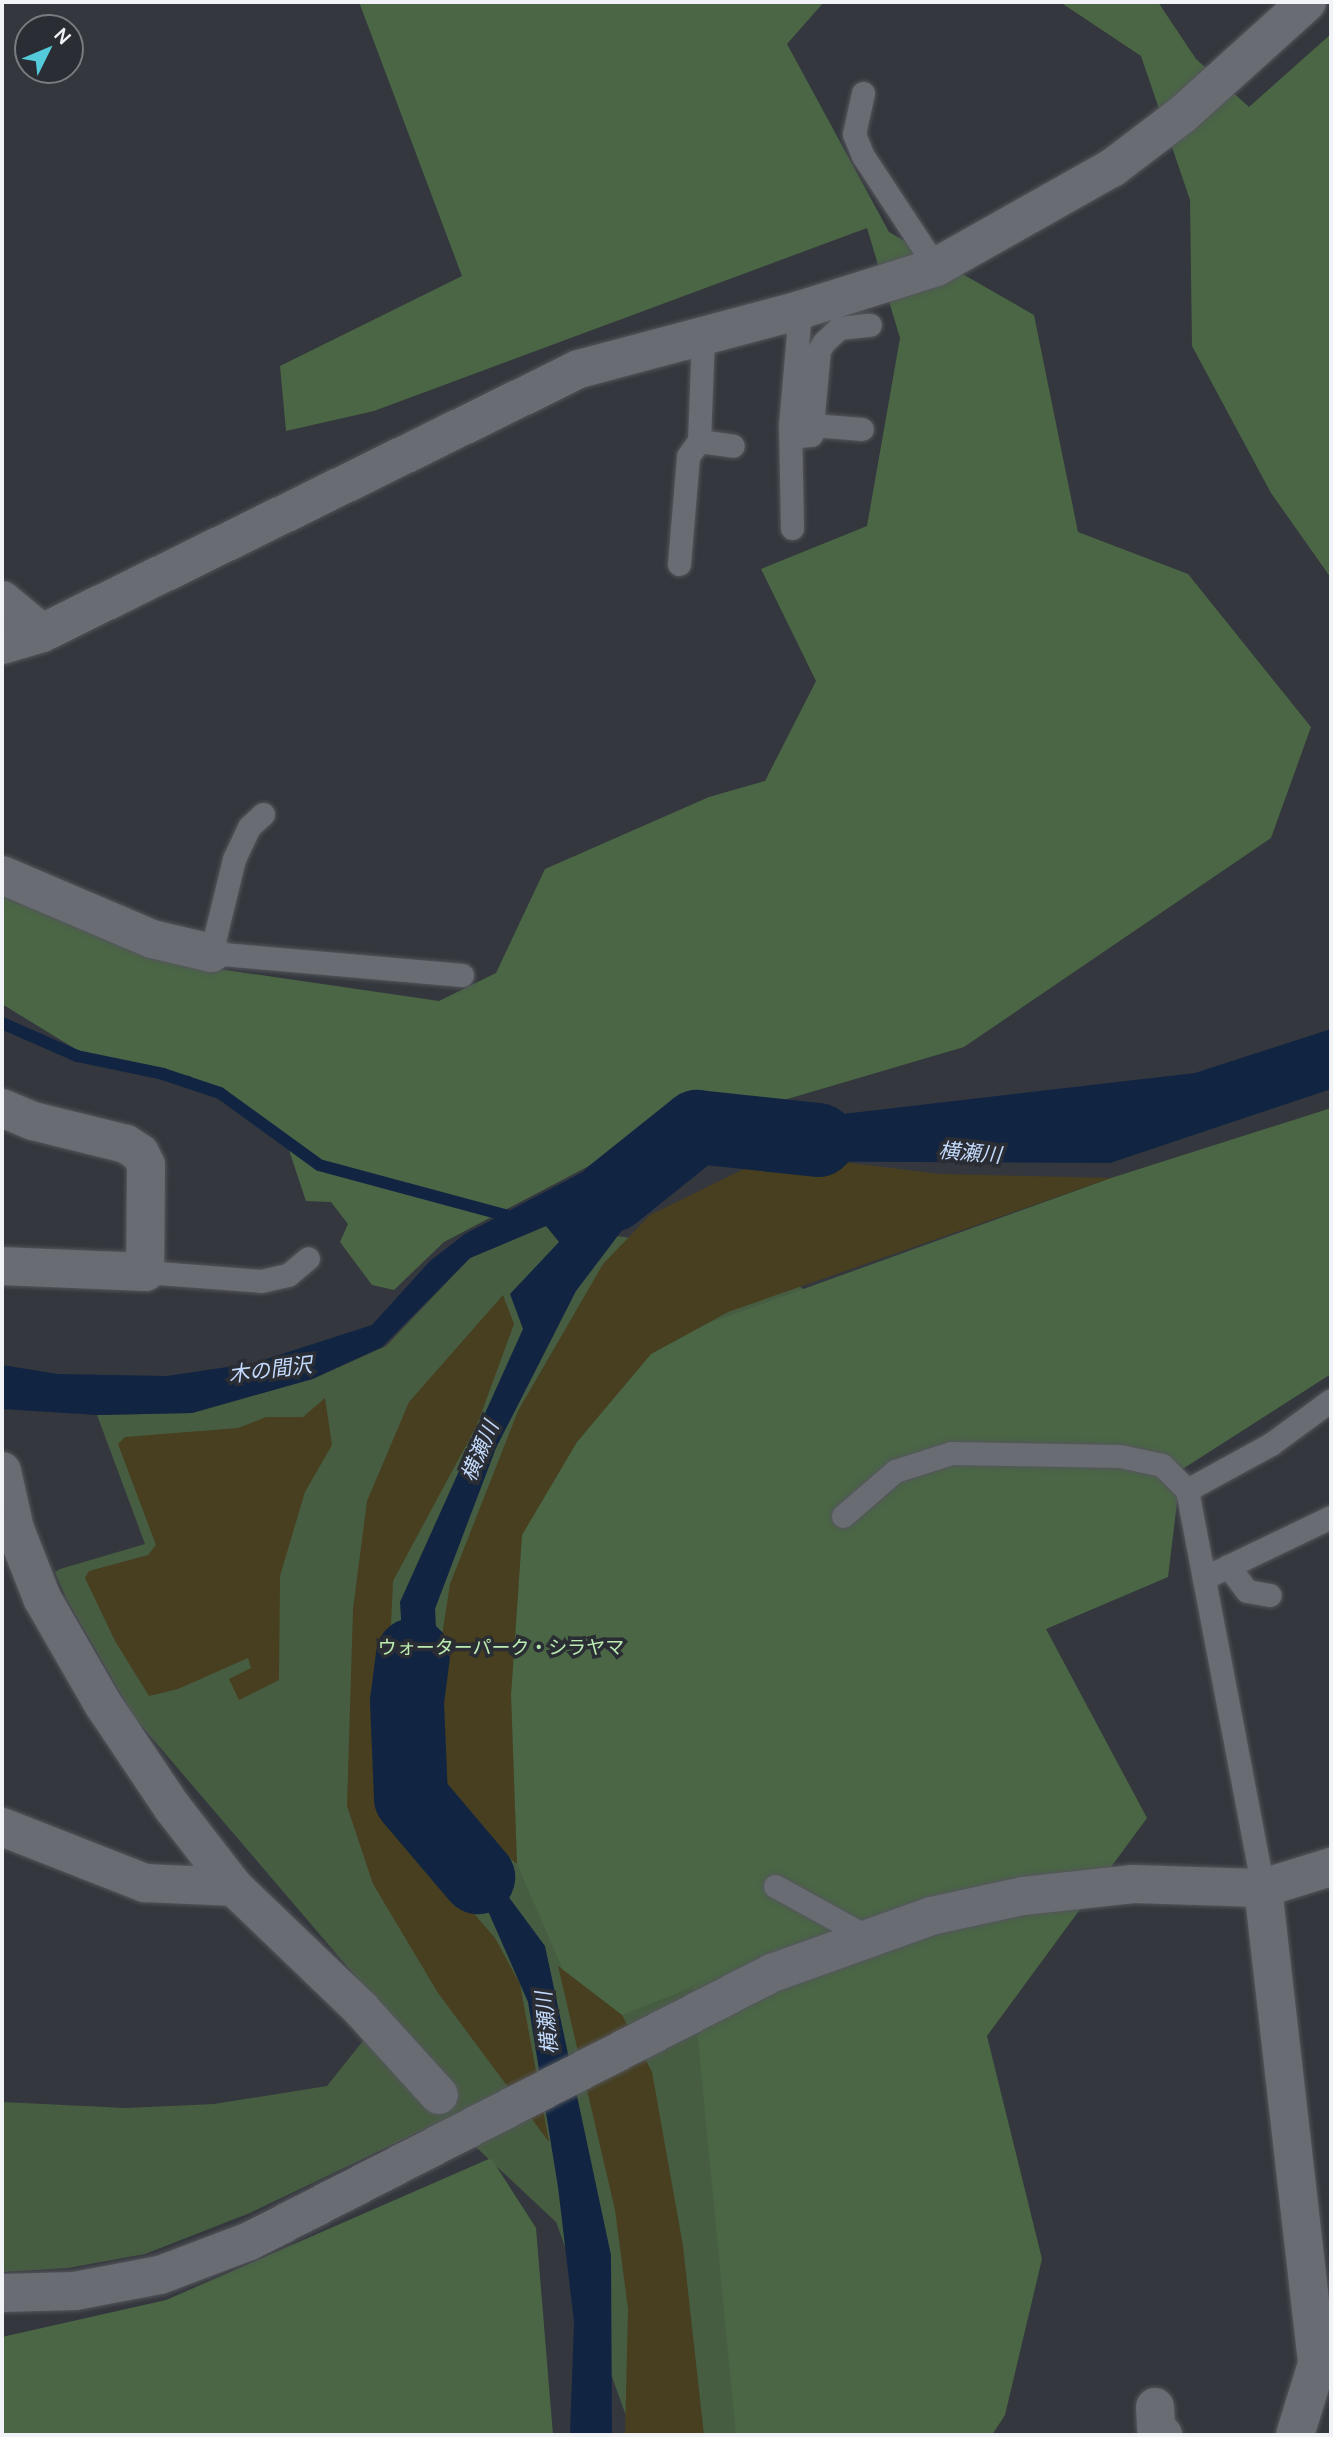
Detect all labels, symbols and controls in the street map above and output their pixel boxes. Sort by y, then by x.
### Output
north arrow [14,14,84,84]
text: N [49,22,77,50]
water label: 横瀬川 [938,1137,1002,1167]
water label: 木の間沢 [227,1351,313,1387]
water label: 横瀬川 [455,1417,503,1485]
park label: ウォーターパーク・シラヤマ [378,1637,624,1659]
water label: 横瀬川 [530,1990,562,2056]

